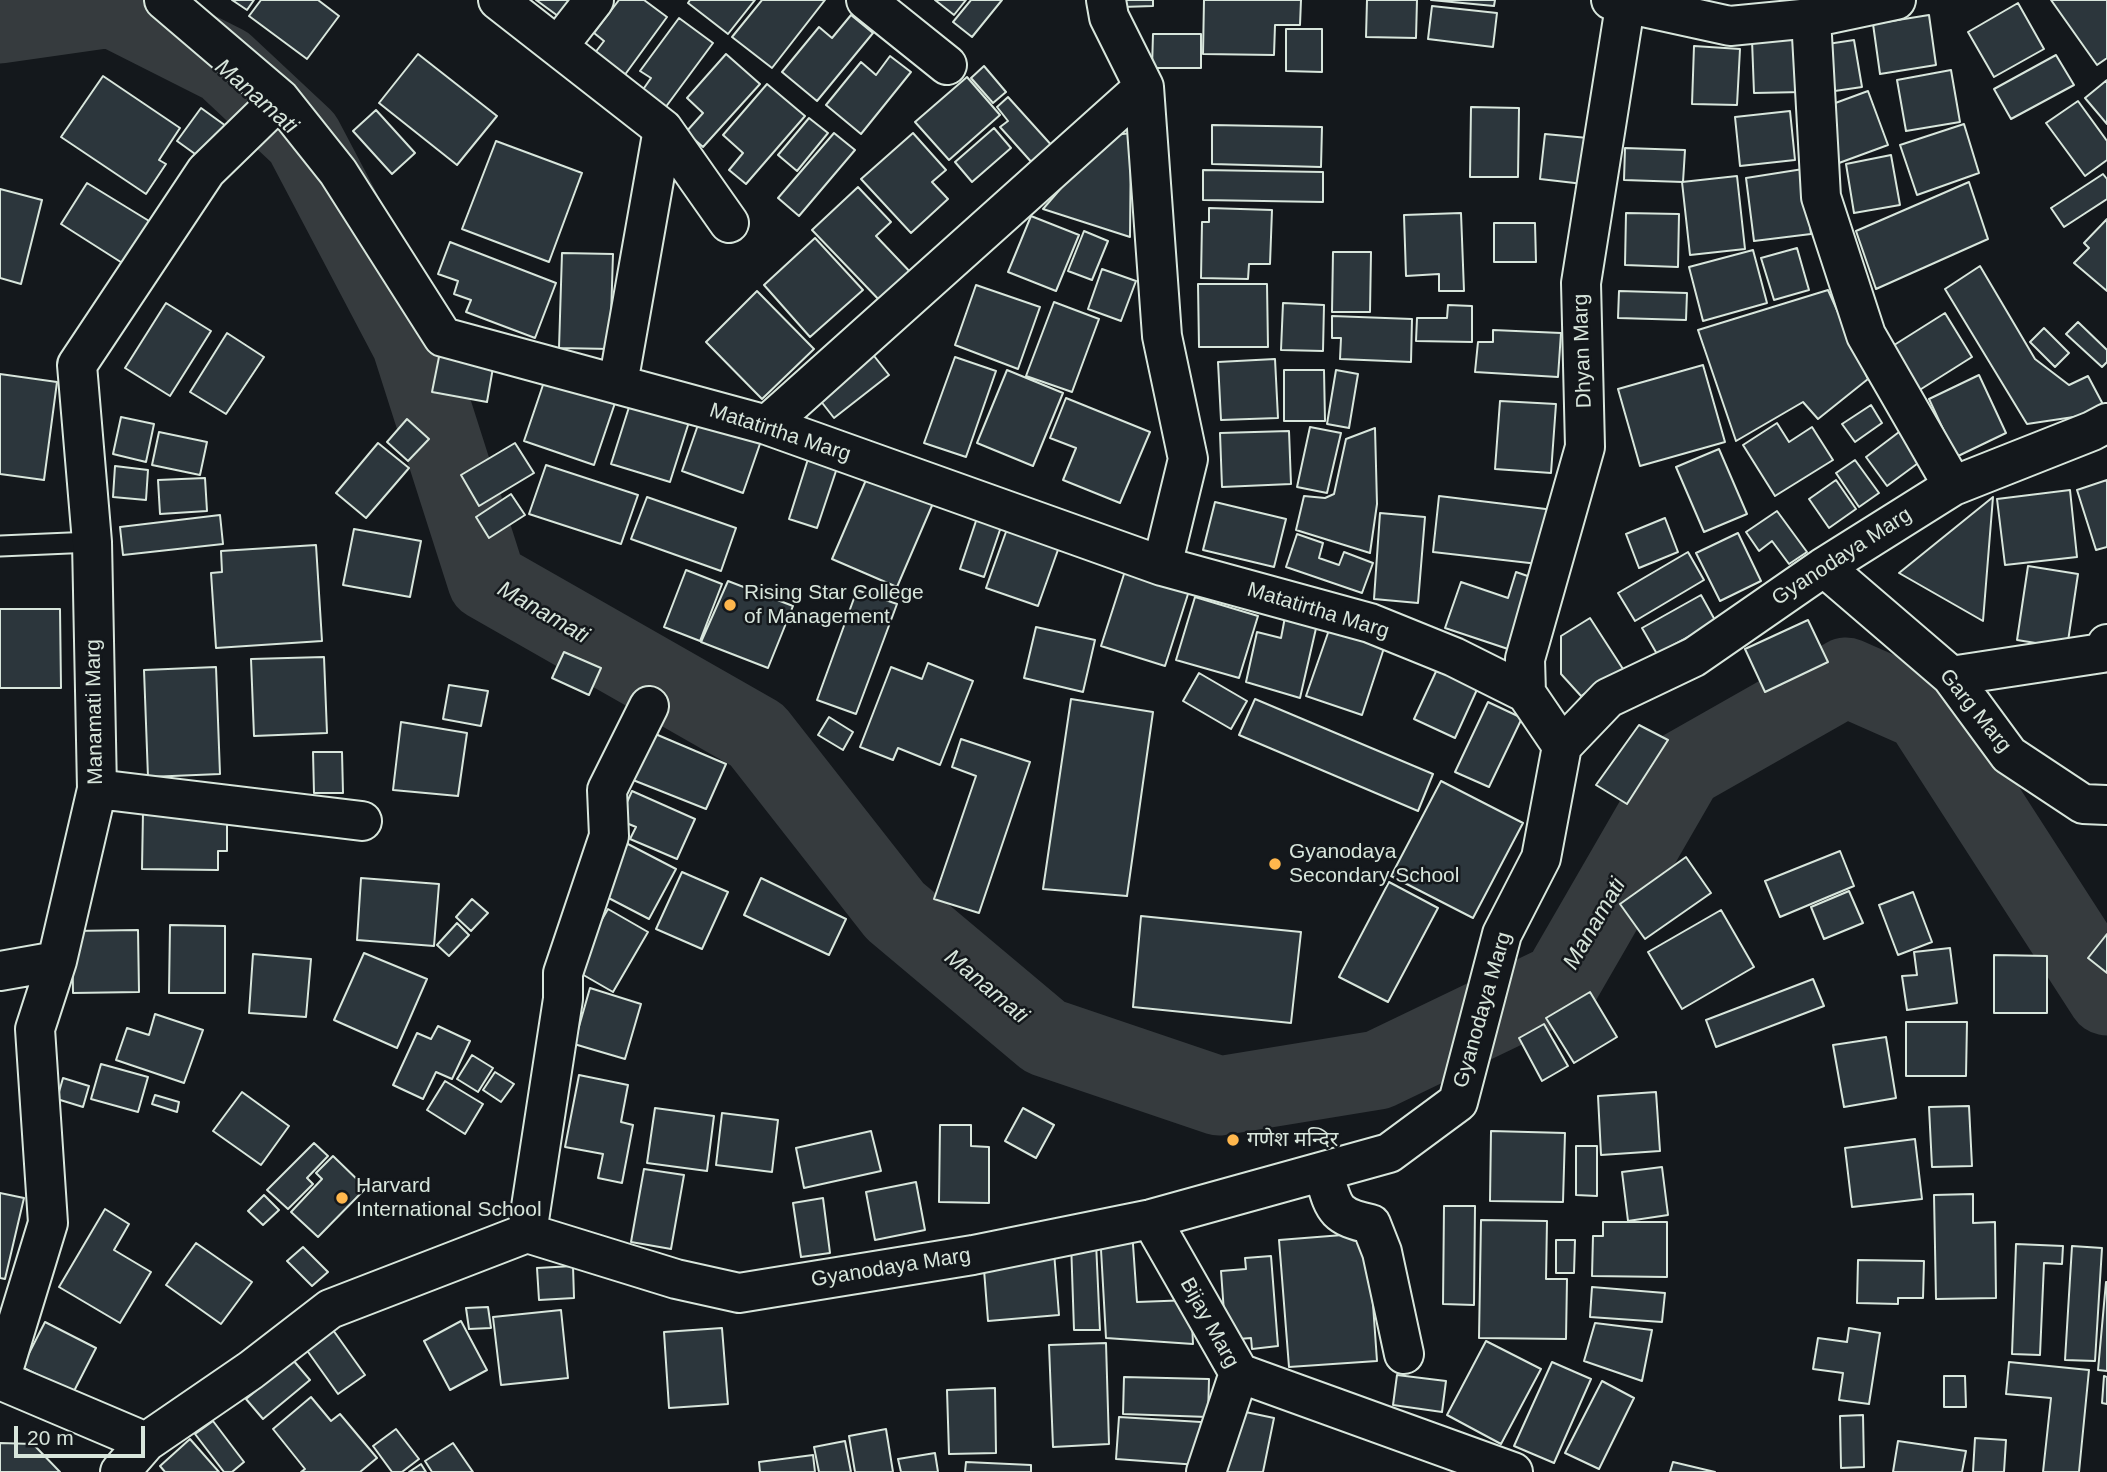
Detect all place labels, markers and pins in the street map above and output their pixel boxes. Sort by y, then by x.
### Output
place label: Rising Star College of Management [744,580,924,630]
marker: Rising Star College of Management [722,597,738,613]
place label: Gyanodaya Secondary School [1289,839,1459,889]
marker: Gyanodaya Secondary School [1267,856,1283,872]
place label: गणेश मन्दिर [1247,1127,1338,1153]
marker: गणेश मन्दिर [1225,1132,1241,1148]
place label: Harvard International School [356,1173,542,1223]
marker: Harvard International School [334,1190,350,1206]

